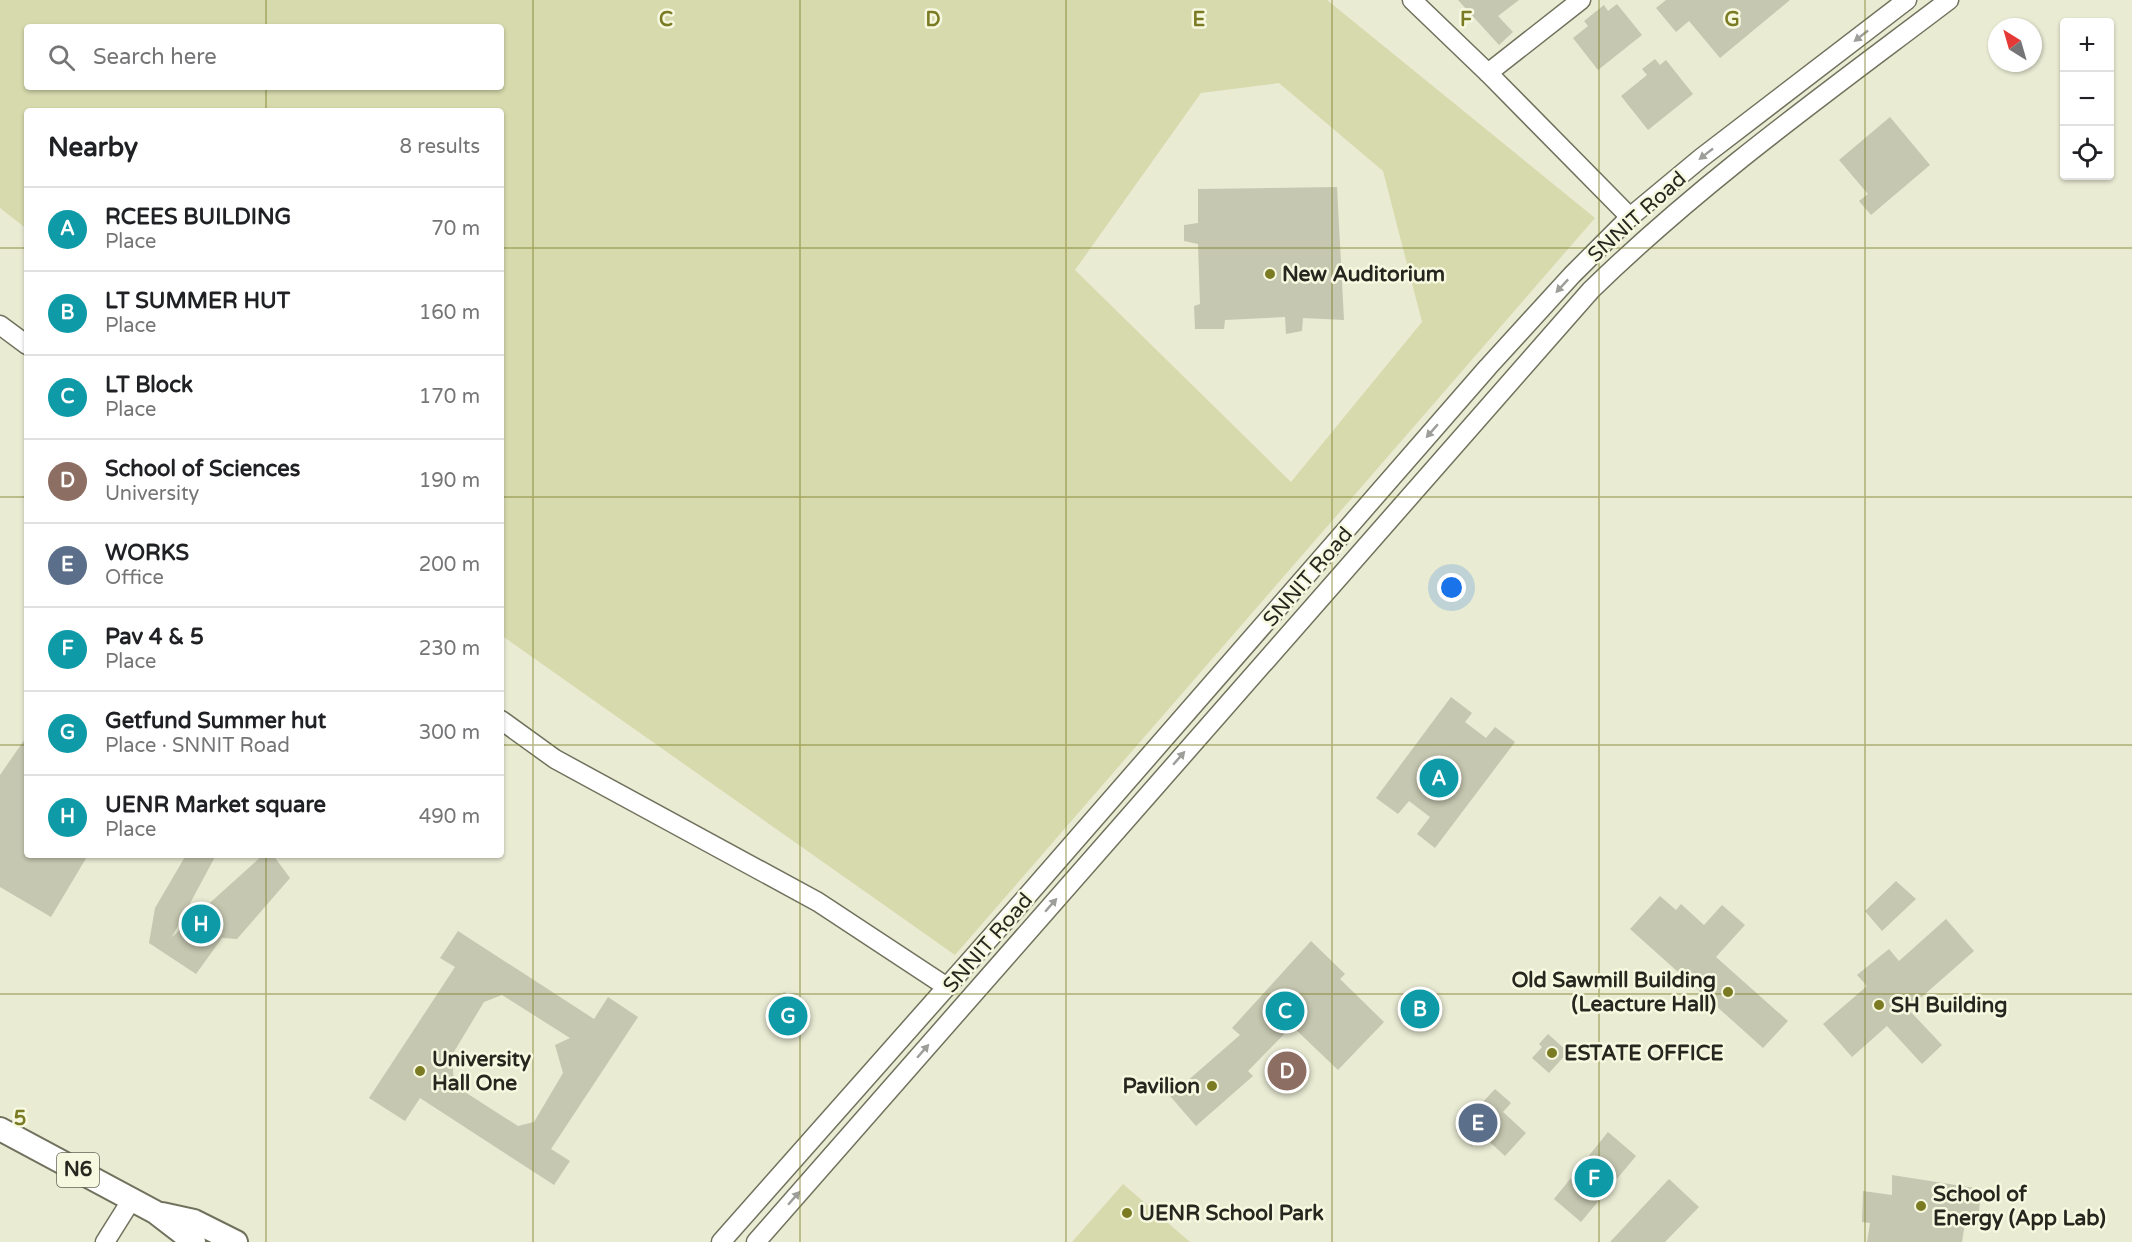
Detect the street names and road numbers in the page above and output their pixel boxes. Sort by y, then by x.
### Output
street label: SNNIT Road [1583,166,1691,268]
street label: SNNIT Road [1258,522,1358,632]
street label: SNNIT Road [938,888,1038,998]
road number: N6 [57,1153,99,1187]

